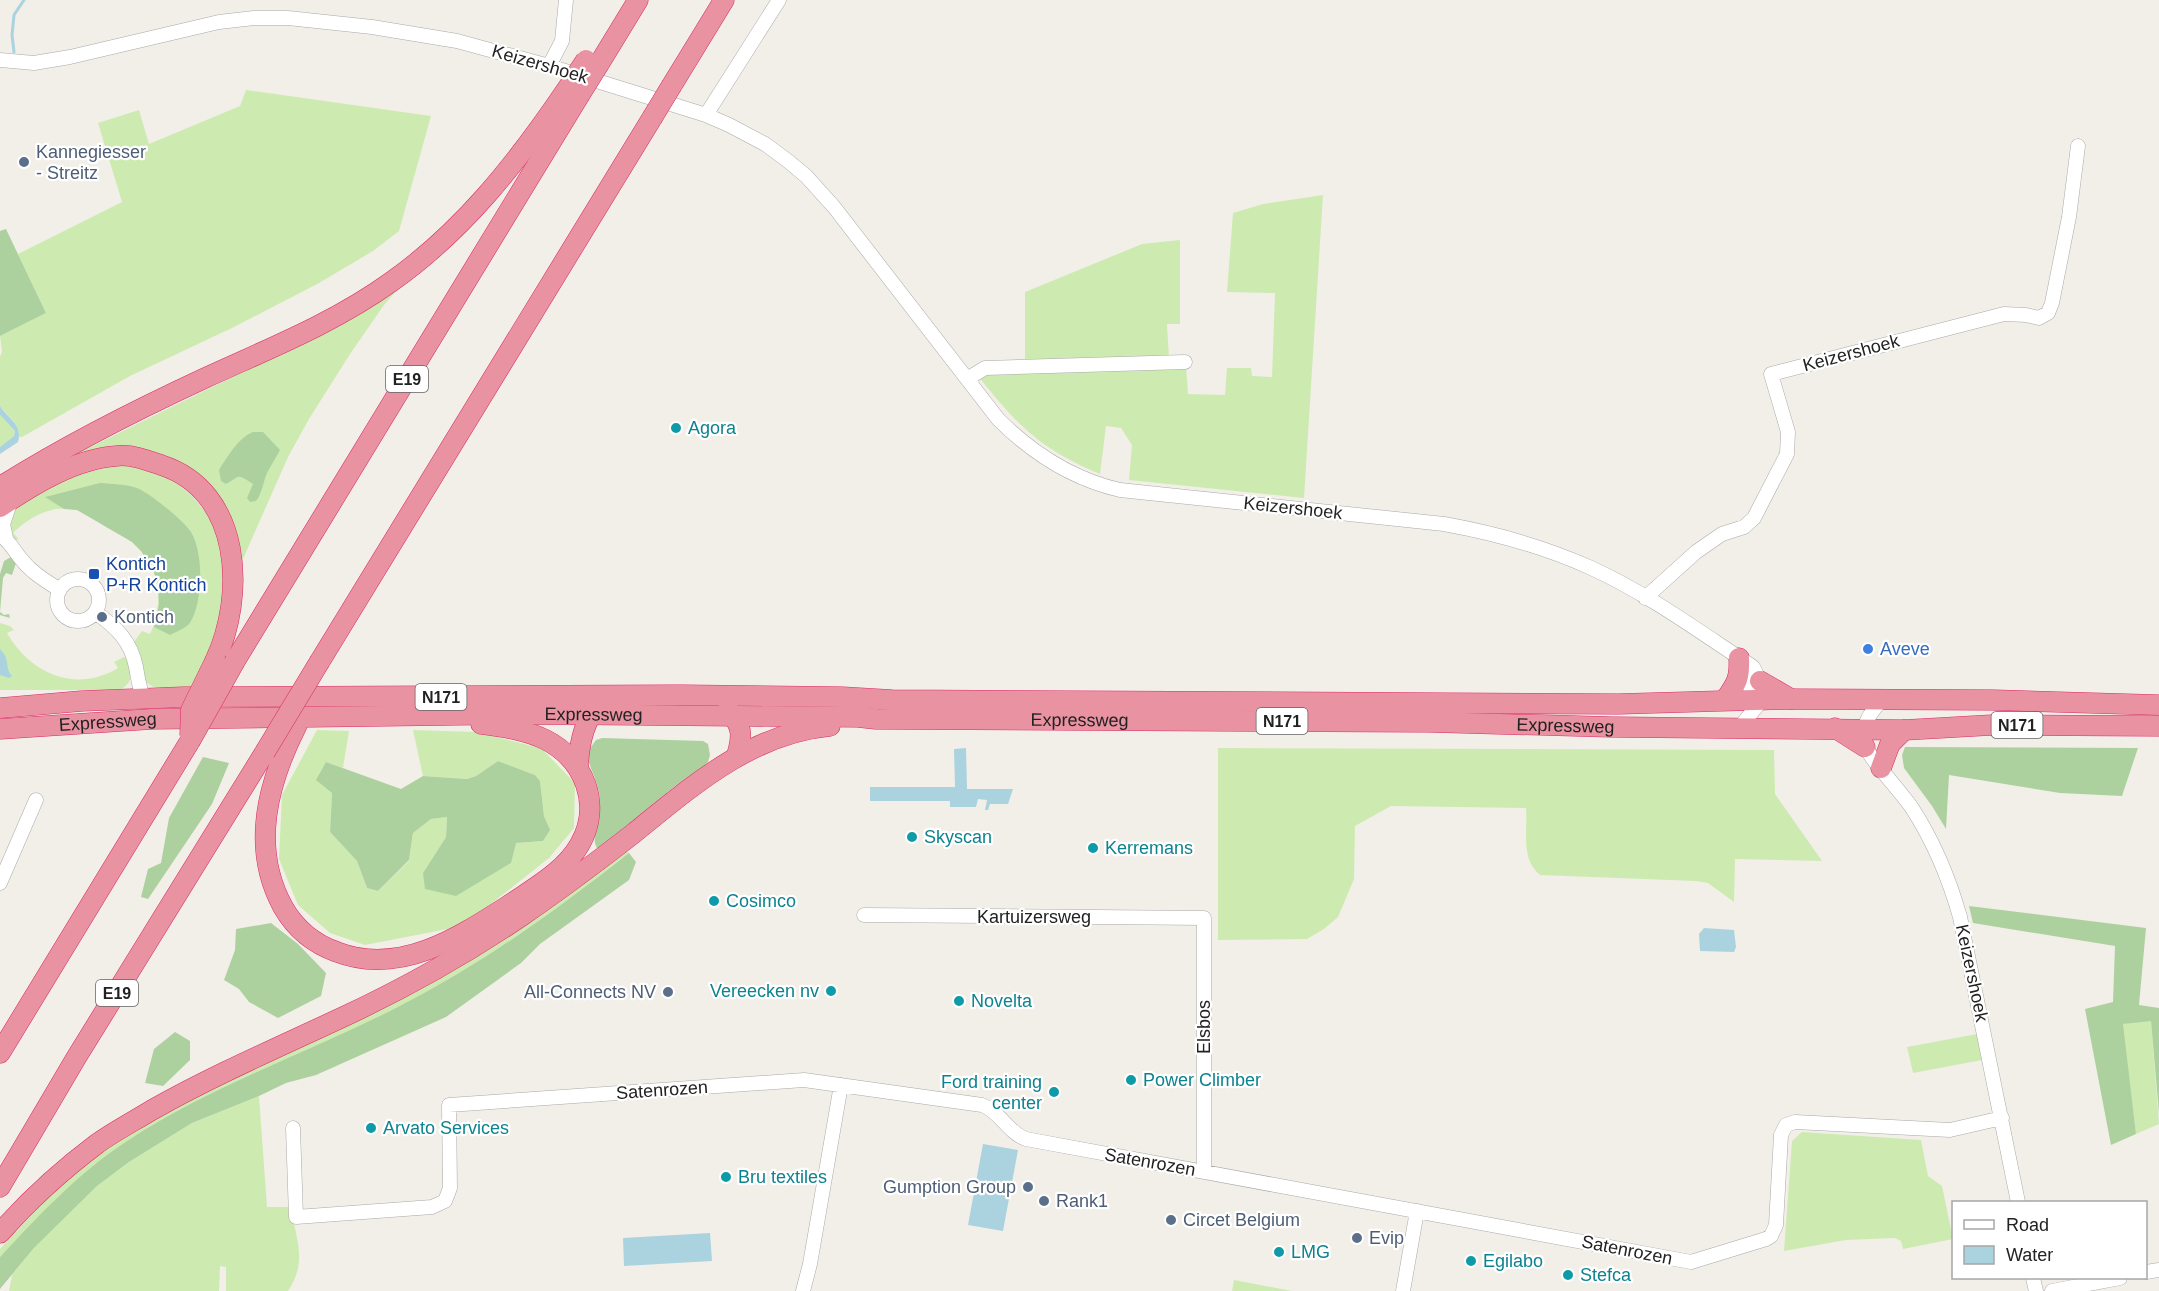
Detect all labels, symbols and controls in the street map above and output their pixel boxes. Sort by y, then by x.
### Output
street label: Keizershoek [490,41,591,88]
place label: Kannegiesser - Streitz [36,142,146,183]
marker: Kannegiesser - Streitz [17,155,31,169]
street label: Keizershoek [1801,330,1902,375]
road number: E19 [386,366,428,392]
place label: Agora [688,418,737,438]
marker: Agora [669,421,683,435]
street label: Keizershoek [1243,493,1344,523]
place label: Kontich P+R Kontich [106,554,207,595]
marker: Kontich P+R Kontich [87,567,101,581]
place label: Kontich [114,607,174,627]
marker: Kontich [95,610,109,624]
place label: Aveve [1880,639,1930,659]
marker: Aveve [1861,642,1875,656]
road number: N171 [416,684,466,710]
street label: Expressweg [545,704,643,725]
road number: N171 [1256,708,1308,734]
street label: Expressweg [58,709,157,735]
street label: Expressweg [1030,710,1129,730]
road number: N171 [1992,712,2042,738]
street label: Expressweg [1516,714,1615,737]
place label: Skyscan [924,827,992,847]
marker: Skyscan [905,830,919,844]
place label: Kerremans [1105,838,1193,858]
marker: Kerremans [1086,841,1100,855]
place label: Cosimco [726,891,796,911]
marker: Cosimco [707,894,721,908]
street label: Kartuizersweg [977,907,1091,927]
street label: Keizershoek [1952,922,1992,1024]
road number: E19 [96,980,138,1006]
place label: Vereecken nv [710,981,819,1001]
place label: All-Connects NV [524,982,656,1002]
marker: Vereecken nv [824,984,838,998]
marker: All-Connects NV [661,985,675,999]
place label: Novelta [971,991,1033,1011]
marker: Novelta [952,994,966,1008]
street label: Elsbos [1194,1000,1214,1054]
place label: Power Climber [1143,1070,1261,1090]
place label: Ford training center [941,1072,1042,1113]
marker: Power Climber [1124,1073,1138,1087]
street label: Satenrozen [615,1077,709,1103]
marker: Ford training center [1047,1085,1061,1099]
place label: Arvato Services [383,1118,509,1138]
marker: Arvato Services [364,1121,378,1135]
street label: Satenrozen [1103,1144,1197,1180]
place label: Bru textiles [738,1167,827,1187]
marker: Bru textiles [719,1170,733,1184]
place label: Gumption Group [883,1177,1016,1197]
marker: Gumption Group [1021,1180,1035,1194]
place label: Rank1 [1056,1191,1108,1211]
marker: Rank1 [1037,1194,1051,1208]
legend [1952,1201,2147,1279]
place label: Circet Belgium [1183,1210,1300,1230]
marker: Circet Belgium [1164,1213,1178,1227]
text: Road [2006,1215,2049,1235]
place label: Evip [1369,1228,1404,1248]
marker: Evip [1350,1231,1364,1245]
street label: Satenrozen [1580,1231,1674,1269]
place label: LMG [1291,1242,1330,1262]
marker: LMG [1272,1245,1286,1259]
text: Water [2006,1245,2053,1265]
place label: Egilabo [1483,1251,1543,1271]
marker: Egilabo [1464,1254,1478,1268]
place label: Stefca [1580,1265,1632,1285]
marker: Stefca [1561,1268,1575,1282]

